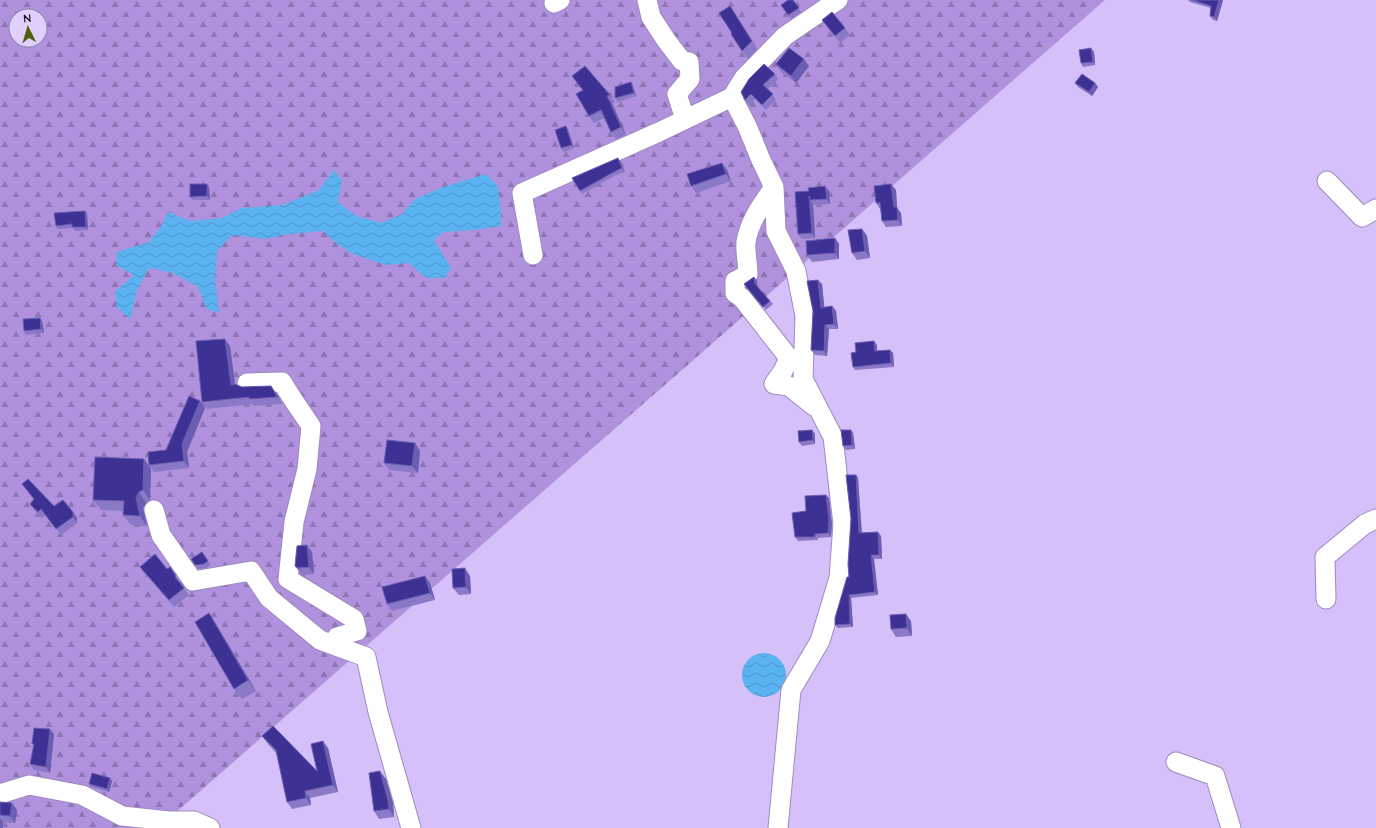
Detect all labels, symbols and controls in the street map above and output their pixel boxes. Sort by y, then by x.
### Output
north arrow [8,8,48,48]
text: N [22,11,32,25]

